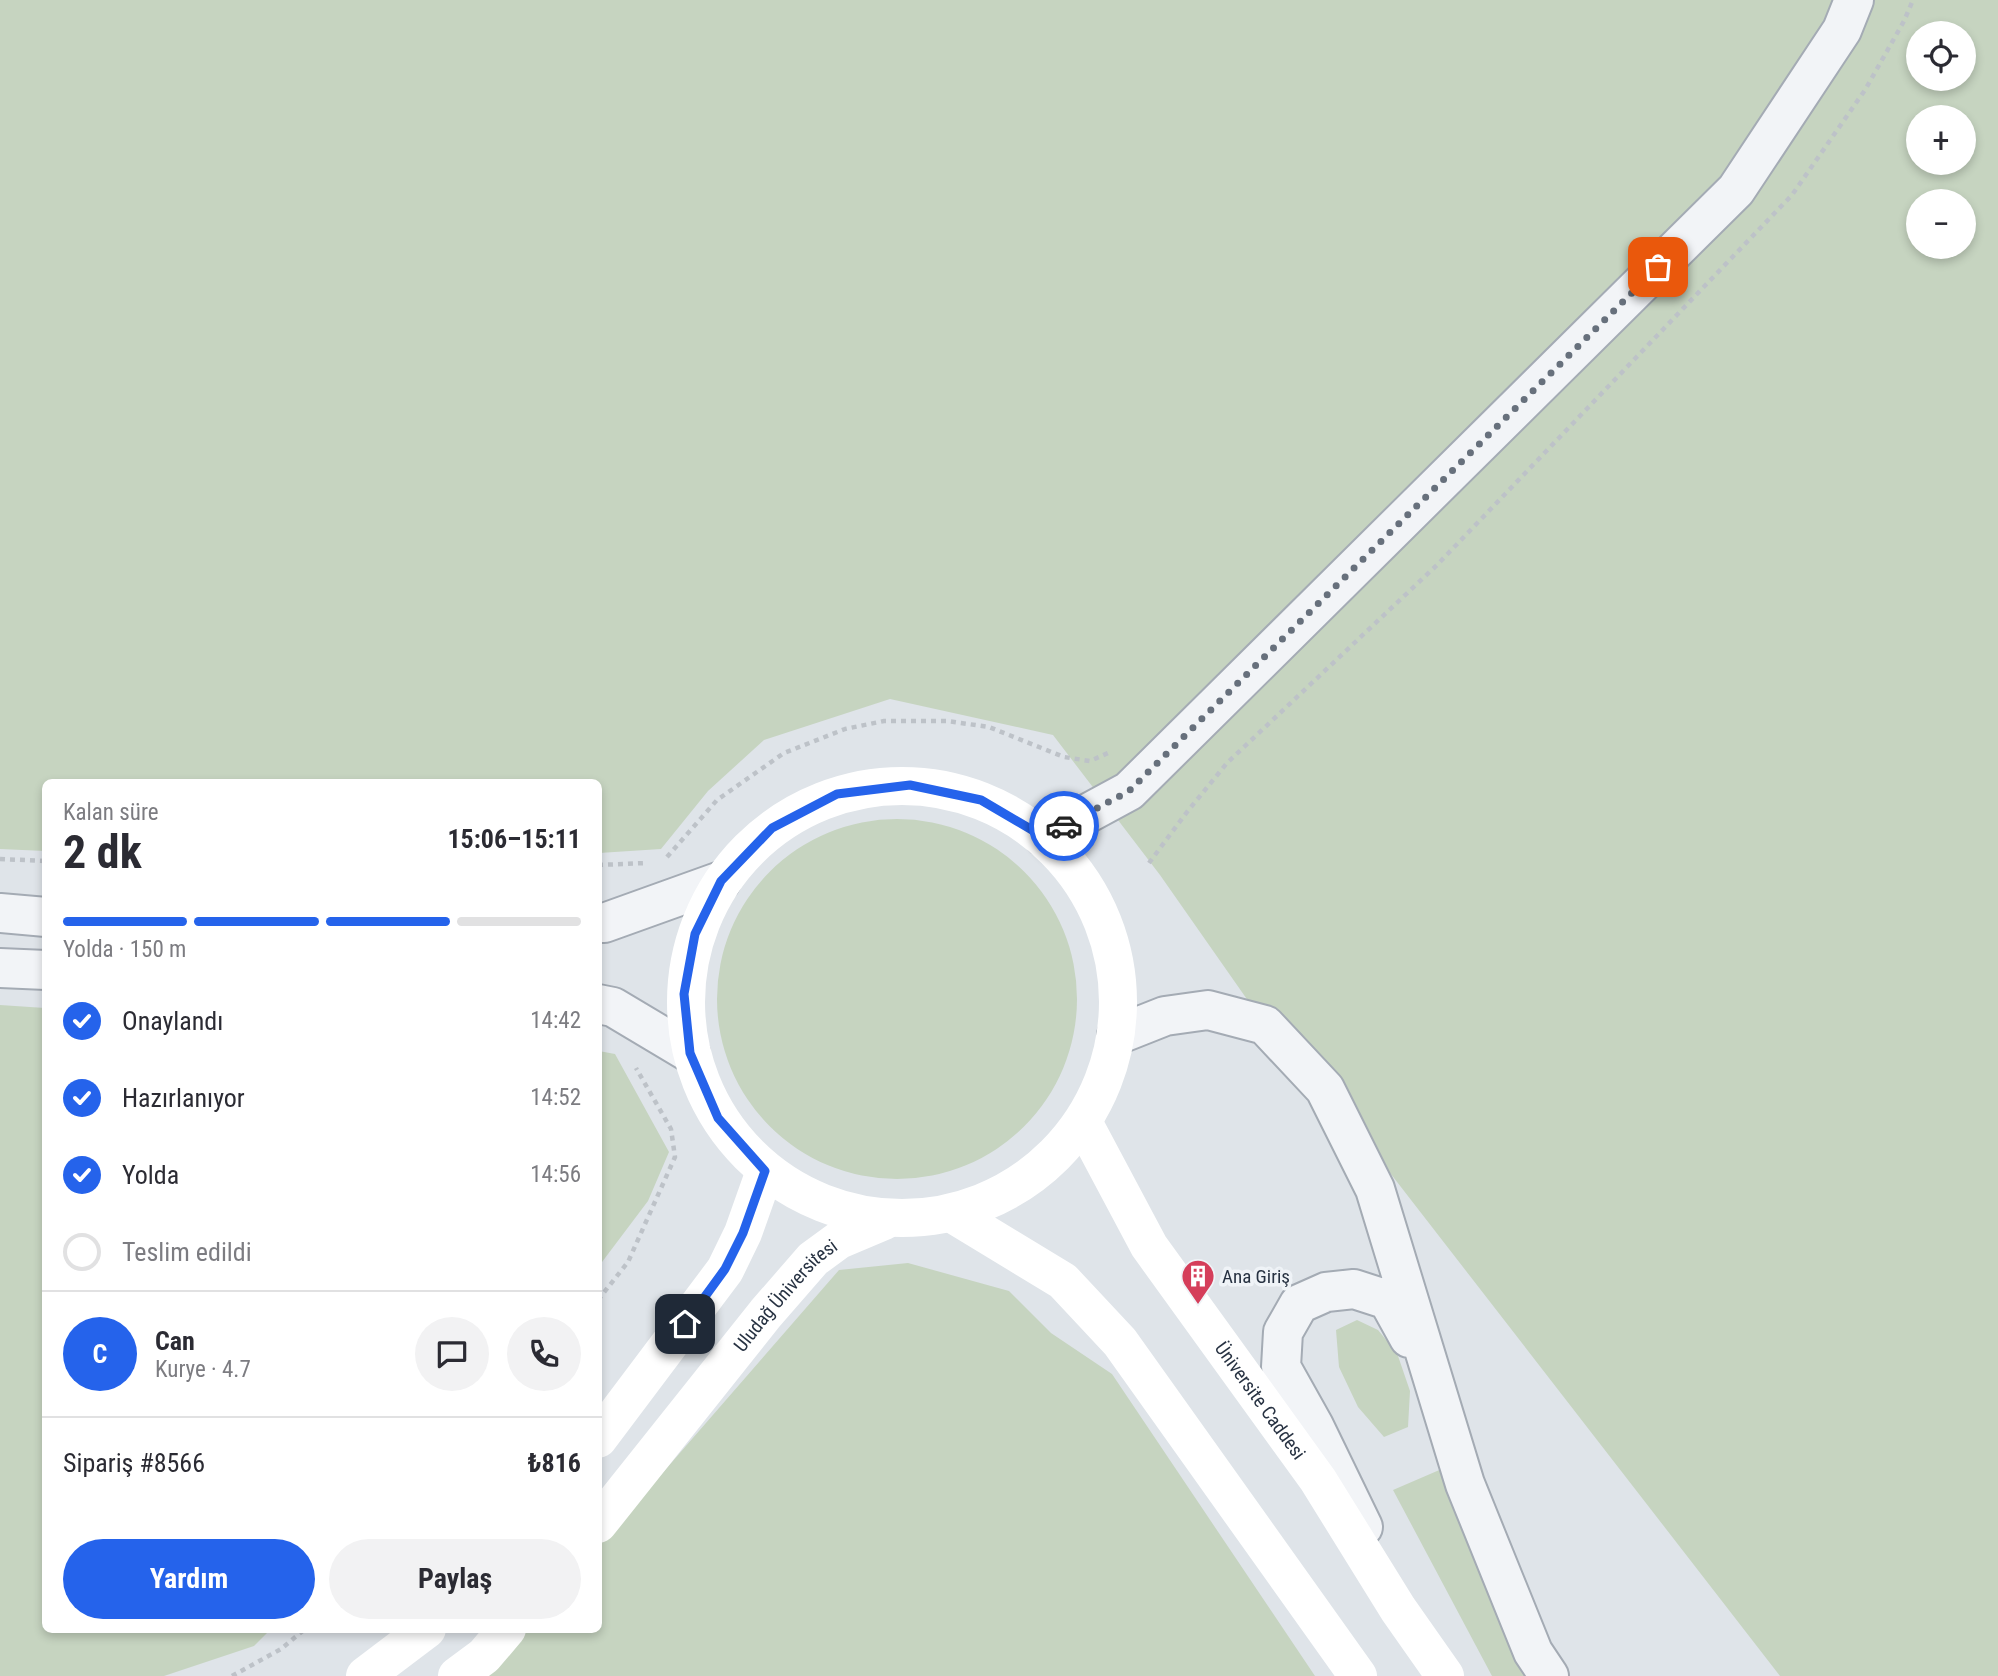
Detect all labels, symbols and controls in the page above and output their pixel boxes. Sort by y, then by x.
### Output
map controls [1906,21,1976,259]
button: locate [1906,21,1976,91]
button: + [1906,105,1976,175]
button: − [1906,189,1976,259]
pin [1628,237,1688,297]
icon: bag [1639,248,1677,286]
courier [1029,791,1099,861]
text: Kalan süre [63,799,158,826]
icon: car [1045,807,1083,845]
text: 15:06–15:11 [447,824,581,854]
text: 2 dk [63,825,142,879]
text: Yolda · 150 m [63,936,186,963]
icon: check [63,1002,101,1040]
text: Onaylandı [122,1006,223,1036]
text: 14:42 [530,1007,581,1034]
icon: check [63,1079,101,1117]
text: Hazırlanıyor [122,1083,245,1113]
text: 14:52 [530,1084,581,1111]
icon: check [63,1156,101,1194]
text: Yolda [122,1160,179,1190]
text: 14:56 [530,1161,581,1188]
street label: Uludağ Üniversitesi [729,1234,842,1356]
text: Teslim edildi [122,1237,252,1267]
building icon: Ana Giriş [1179,1257,1217,1306]
place label: Ana Giriş [1222,1265,1290,1288]
pin [655,1294,715,1354]
icon: home [666,1305,704,1343]
button: chat [415,1317,489,1391]
button: phone [507,1317,581,1391]
text: Can [155,1326,195,1356]
street label: Üniversite Caddesi [1210,1337,1310,1464]
text: C [93,1339,107,1369]
text: Kurye · 4.7 [155,1356,251,1383]
text: Sipariş #8566 [63,1448,205,1478]
text: ₺816 [528,1448,581,1478]
button: Yardım [63,1539,315,1619]
button: Paylaş [329,1539,581,1619]

